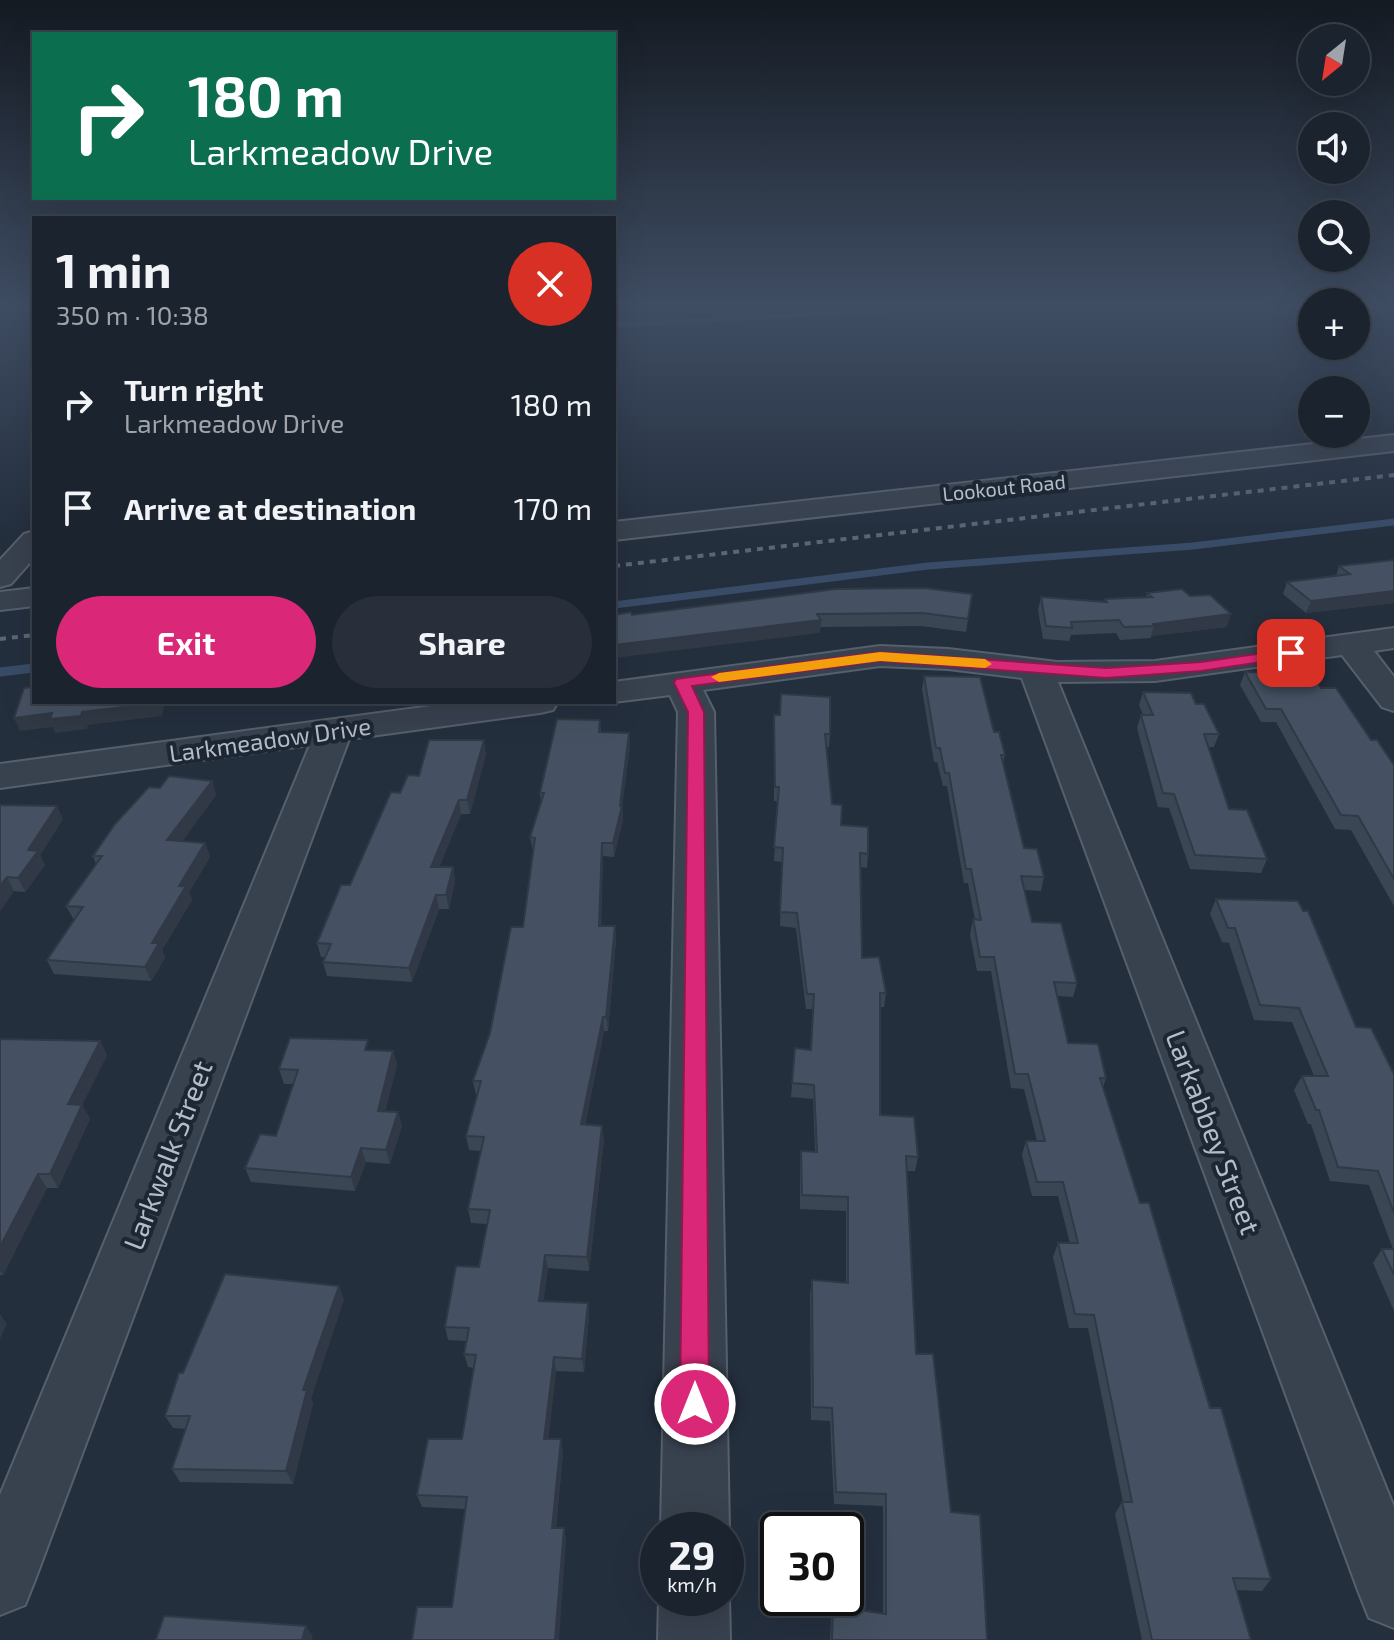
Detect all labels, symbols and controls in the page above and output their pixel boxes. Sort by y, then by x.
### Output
north arrow [1298,24,1370,96]
map controls [1298,24,1370,448]
text: 180 m [188,61,344,128]
icon: right [56,64,160,168]
button: sound [1298,112,1370,184]
text: Larkmeadow Drive [188,129,493,172]
button: search [1298,200,1370,272]
text: 1 min [56,240,172,298]
button: close [508,242,592,326]
button: + [1298,288,1370,360]
text: 350 m · 10:38 [56,299,209,330]
text: Turn right [124,371,264,407]
button: − [1298,376,1370,448]
icon: right [56,382,100,426]
text: 180 m [511,386,592,422]
text: Larkmeadow Drive [124,407,344,438]
street label: Lookout Road [941,469,1067,505]
icon: arrive [56,486,100,530]
text: Arrive at destination [124,490,416,526]
text: 170 m [514,490,592,526]
button: Exit [56,596,316,688]
button: Share [332,596,592,688]
pin [1257,619,1325,687]
icon: arrive [1269,631,1313,675]
street label: Larkmeadow Drive [167,710,373,768]
street label: Larkabbey Street [1159,1025,1269,1239]
street label: Larkwalk Street [115,1056,219,1254]
position arrow [653,1362,737,1446]
speed limit sign: 30 [760,1512,864,1616]
text: 29 [669,1530,715,1578]
text: km/h [667,1572,717,1596]

